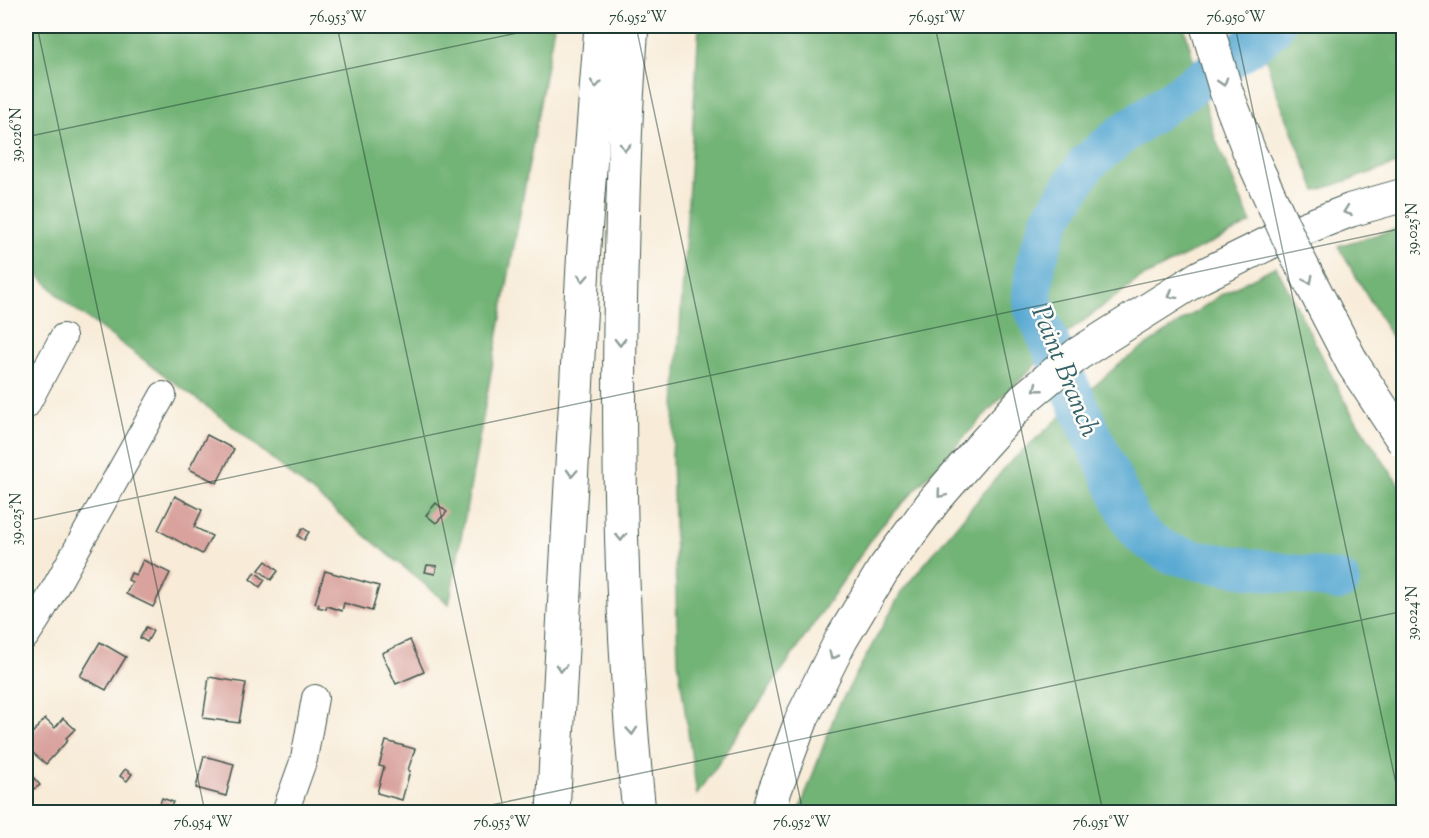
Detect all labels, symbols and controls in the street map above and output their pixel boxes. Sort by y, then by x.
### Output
text: 76.953°W [309,8,367,29]
text: 76.952°W [609,8,667,29]
text: 76.951°W [909,8,966,29]
text: 76.950°W [1207,8,1266,29]
one-way arrow [1216,76,1228,87]
one-way arrow [590,79,603,88]
text: 39.026°N [7,108,28,162]
one-way arrow [618,142,631,151]
text: 39.025°N [1403,203,1424,255]
one-way arrow [1343,204,1353,217]
one-way arrow [1302,273,1313,284]
one-way arrow [576,274,589,283]
one-way arrow [1168,288,1178,299]
water label: Paint Branch [1020,300,1108,443]
one-way arrow [614,337,626,346]
one-way arrow [1033,381,1044,392]
one-way arrow [565,469,578,478]
one-way arrow [937,487,948,498]
text: 39.025°N [7,493,28,545]
one-way arrow [615,532,627,541]
text: 39.024°N [1403,586,1424,640]
one-way arrow [829,649,840,660]
one-way arrow [554,663,567,672]
one-way arrow [625,727,638,736]
text: 76.954°W [174,813,233,834]
text: 76.953°W [473,813,531,834]
text: 76.952°W [773,813,831,834]
text: 76.951°W [1073,813,1130,834]

